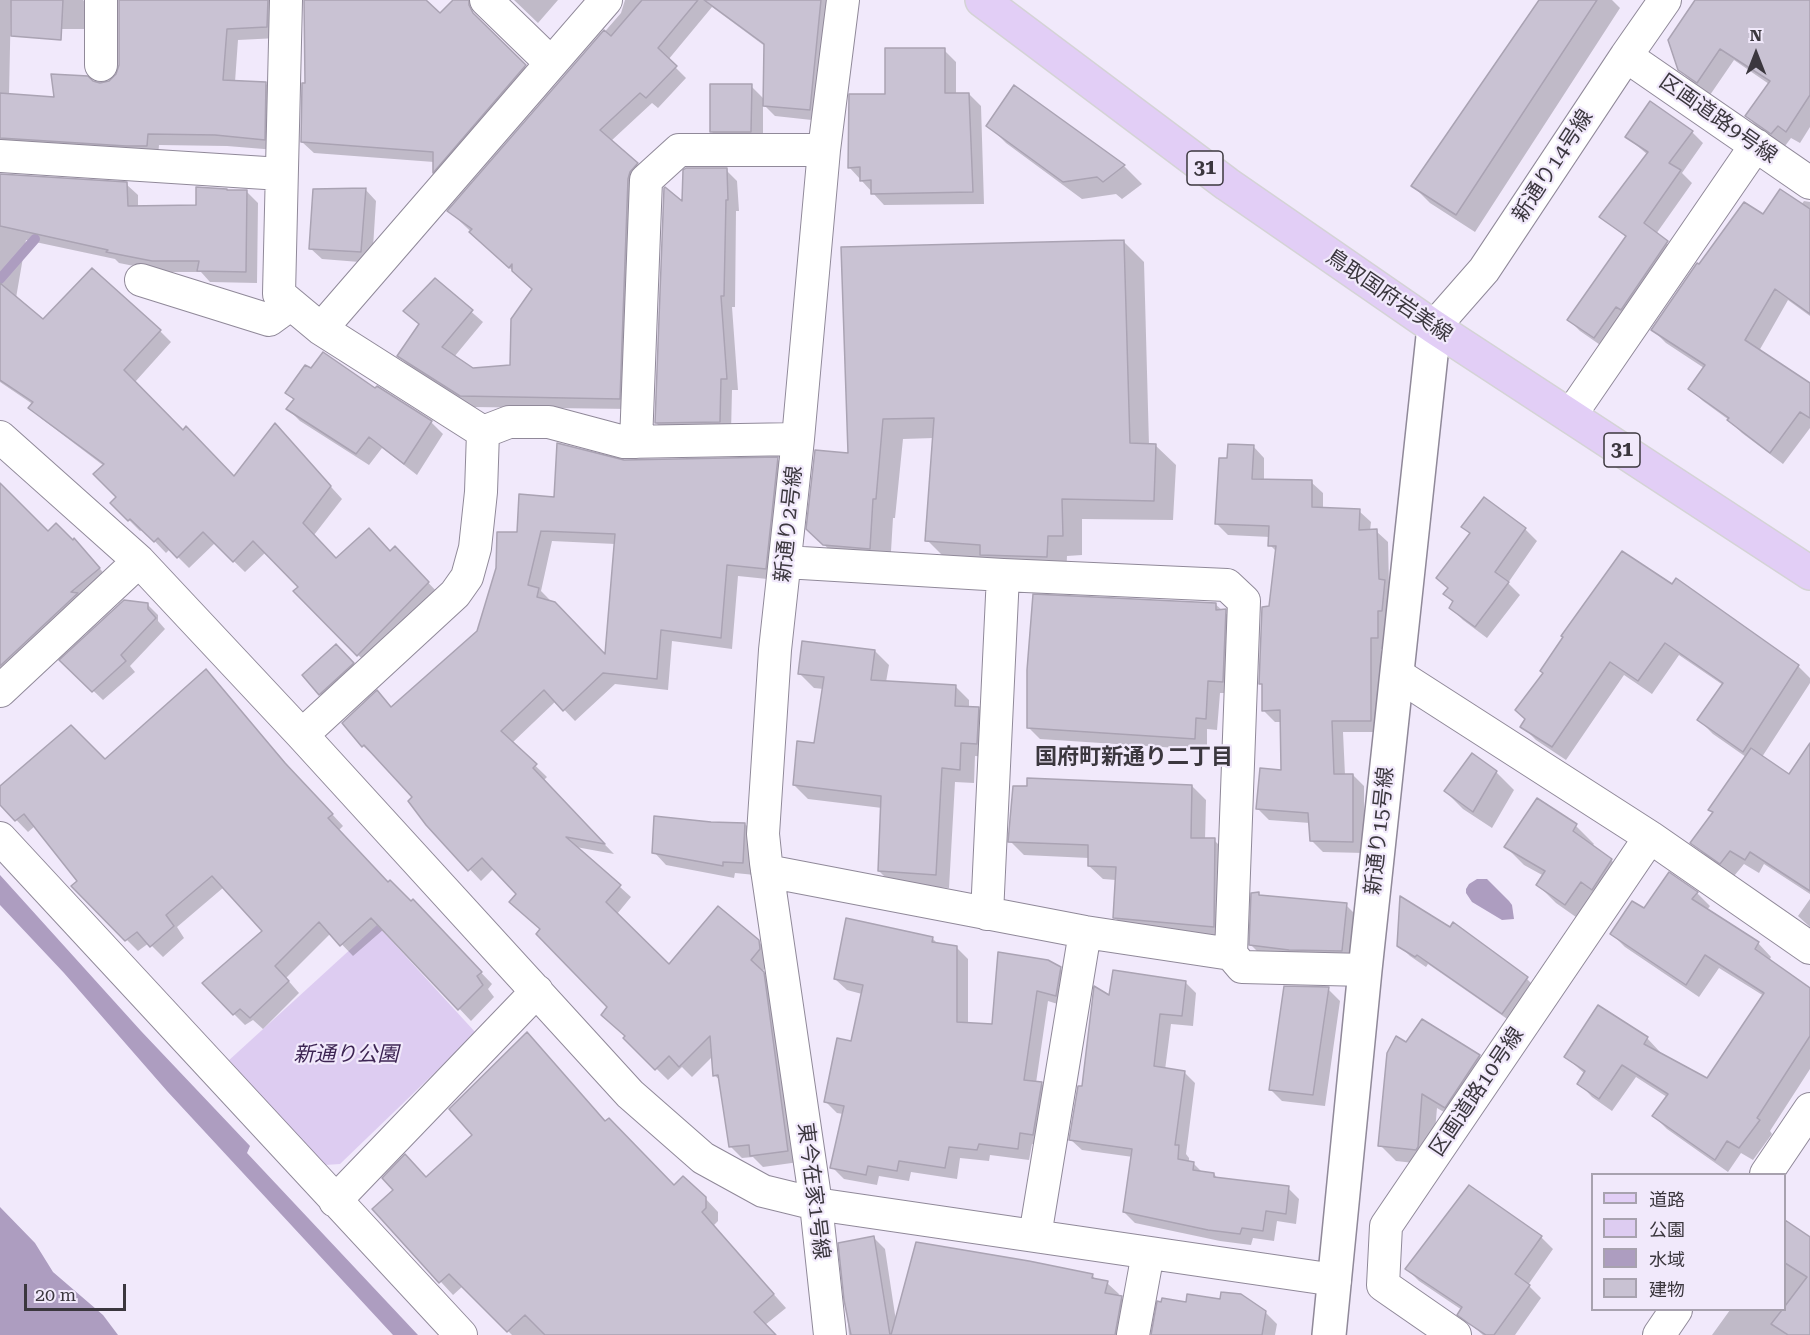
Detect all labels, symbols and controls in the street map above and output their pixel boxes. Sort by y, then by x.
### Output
north arrow [1726,24,1786,84]
text: N [1750,26,1762,45]
street label: 区画道路9号線 [1654,69,1782,169]
street label: 新通り14号線 [1507,105,1599,227]
road number: 31 [1187,151,1223,185]
street label: 鳥取国府岩美線 [1321,244,1457,348]
road number: 31 [1604,433,1640,467]
street label: 新通り2号線 [770,465,808,583]
district label: 国府町新通り二丁目 [1035,745,1233,771]
street label: 新通り15号線 [1361,766,1399,896]
street label: 区画道路10号線 [1425,1023,1529,1161]
park label: 新通り公園 [294,1042,398,1068]
street label: 東今在家1号線 [792,1121,834,1261]
legend [1591,1173,1786,1311]
text: 道路 [1649,1189,1685,1210]
text: 公園 [1649,1219,1685,1240]
text: 水域 [1649,1249,1685,1270]
scale bar [27,1272,129,1310]
text: 建物 [1649,1279,1685,1300]
text: 20 m [35,1284,76,1305]

